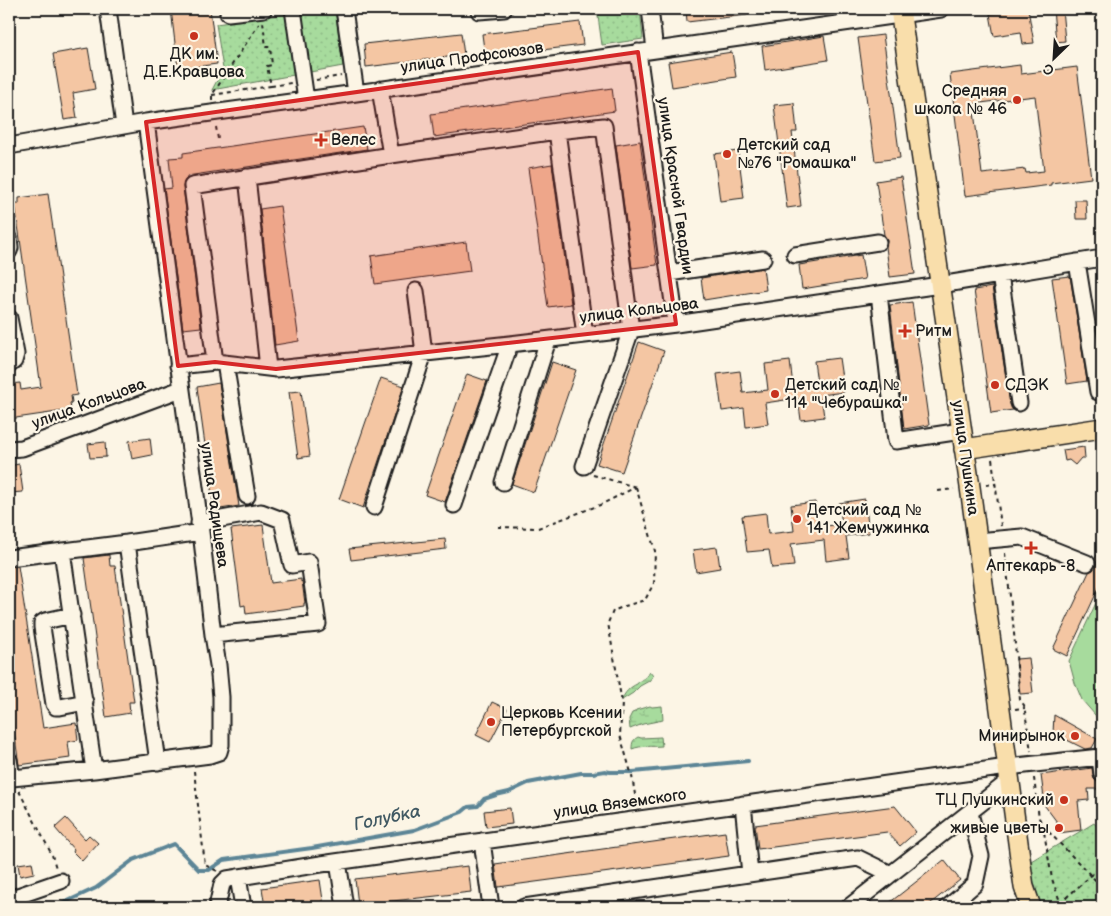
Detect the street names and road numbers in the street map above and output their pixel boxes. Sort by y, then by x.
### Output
street label: улица Профсоюзов [400,39,545,77]
street label: улица Красной Гвардии [653,96,697,276]
street label: улица Кольцова [578,294,700,328]
street label: улица Кольцова [30,374,149,433]
street label: улица Пушкина [948,399,983,517]
street label: улица Радищева [196,441,232,570]
street label: улица Вяземского [553,785,687,823]

